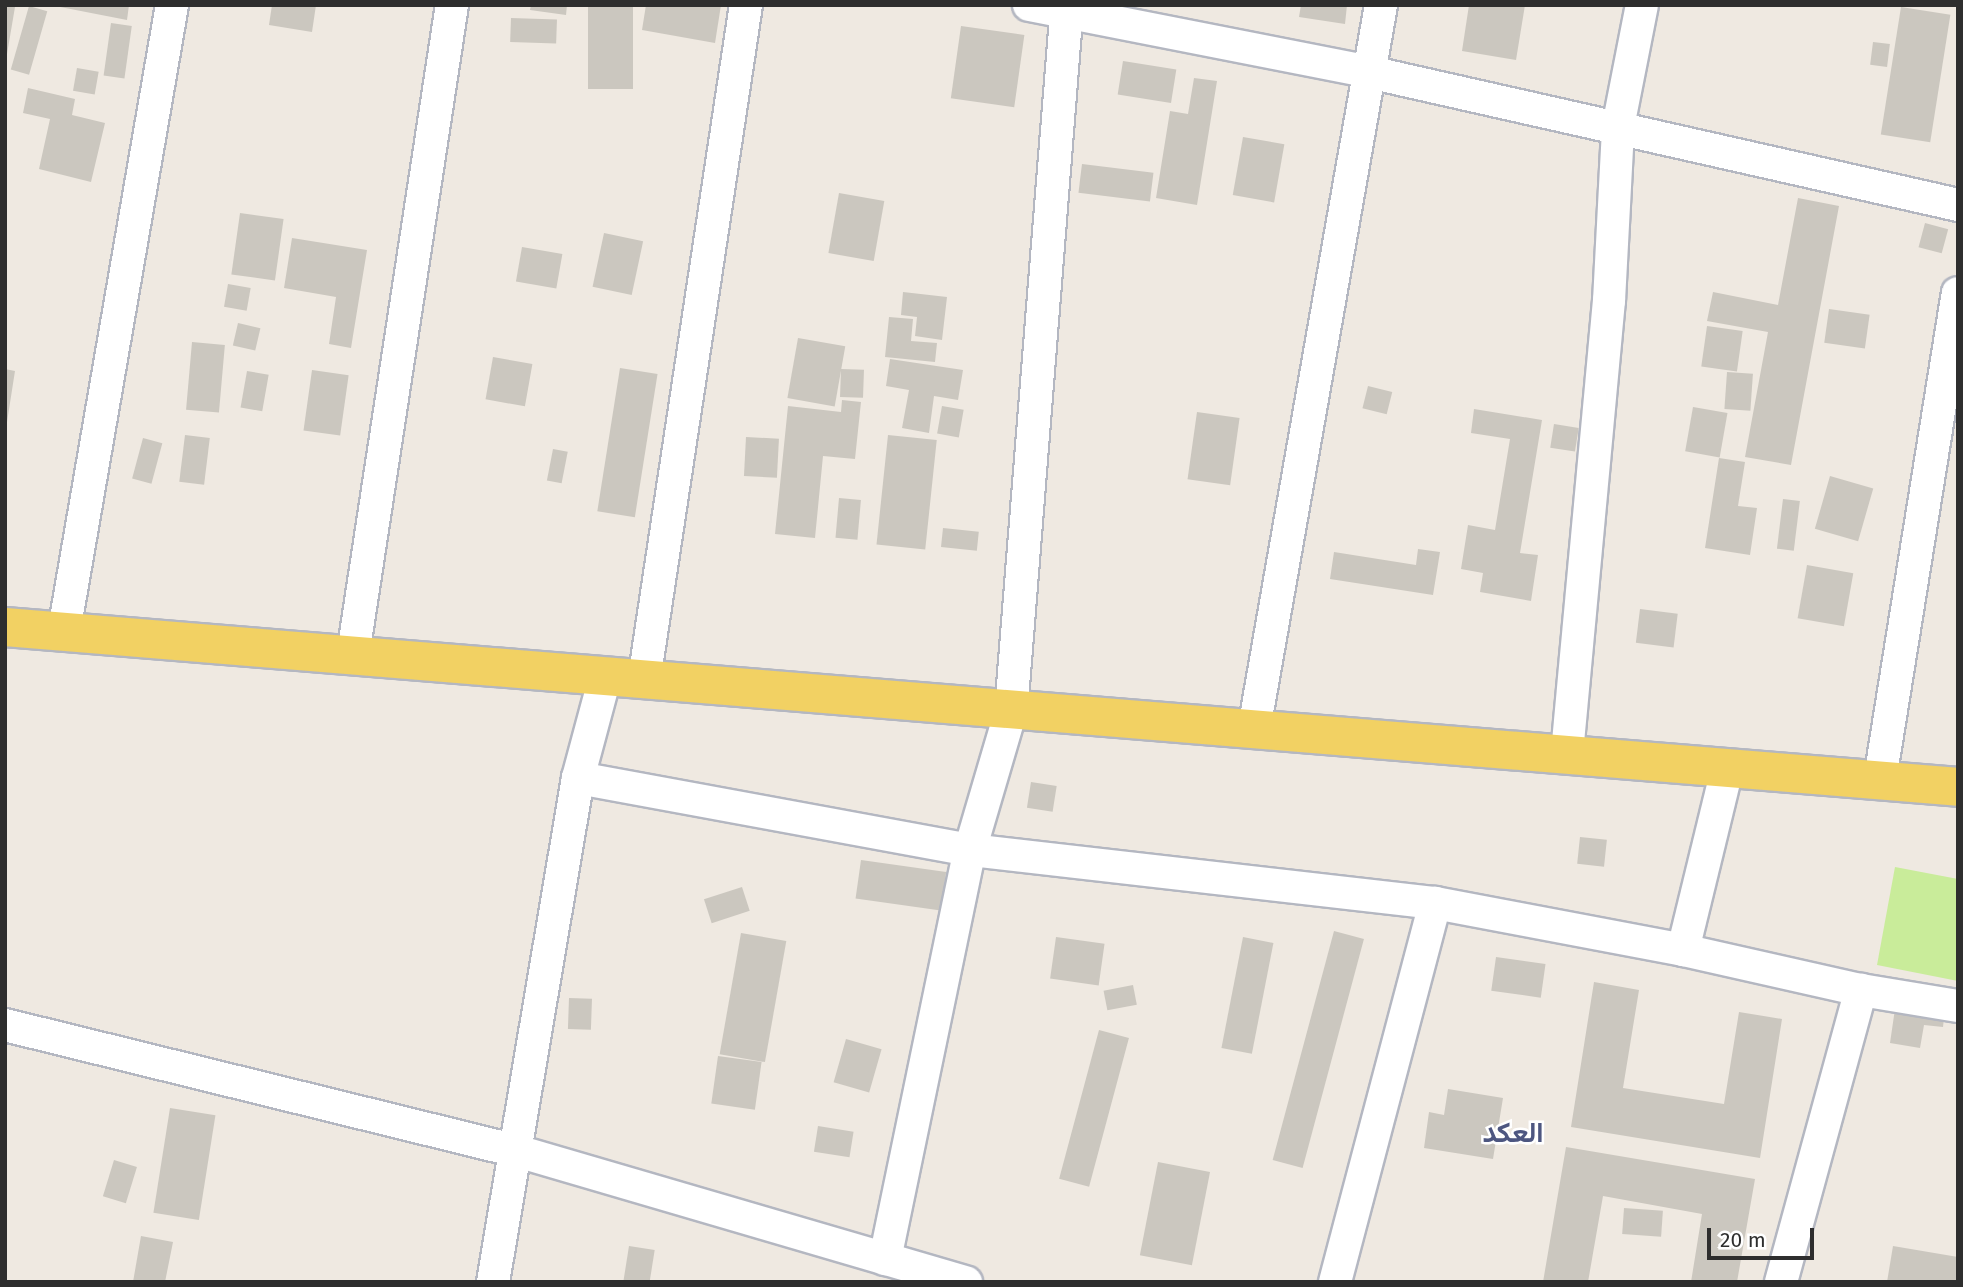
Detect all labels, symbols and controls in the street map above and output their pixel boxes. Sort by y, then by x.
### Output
district label: العكد [1482,1116,1544,1150]
scale bar [1711,1214,1818,1258]
text: 20 m [1720,1227,1766,1253]

